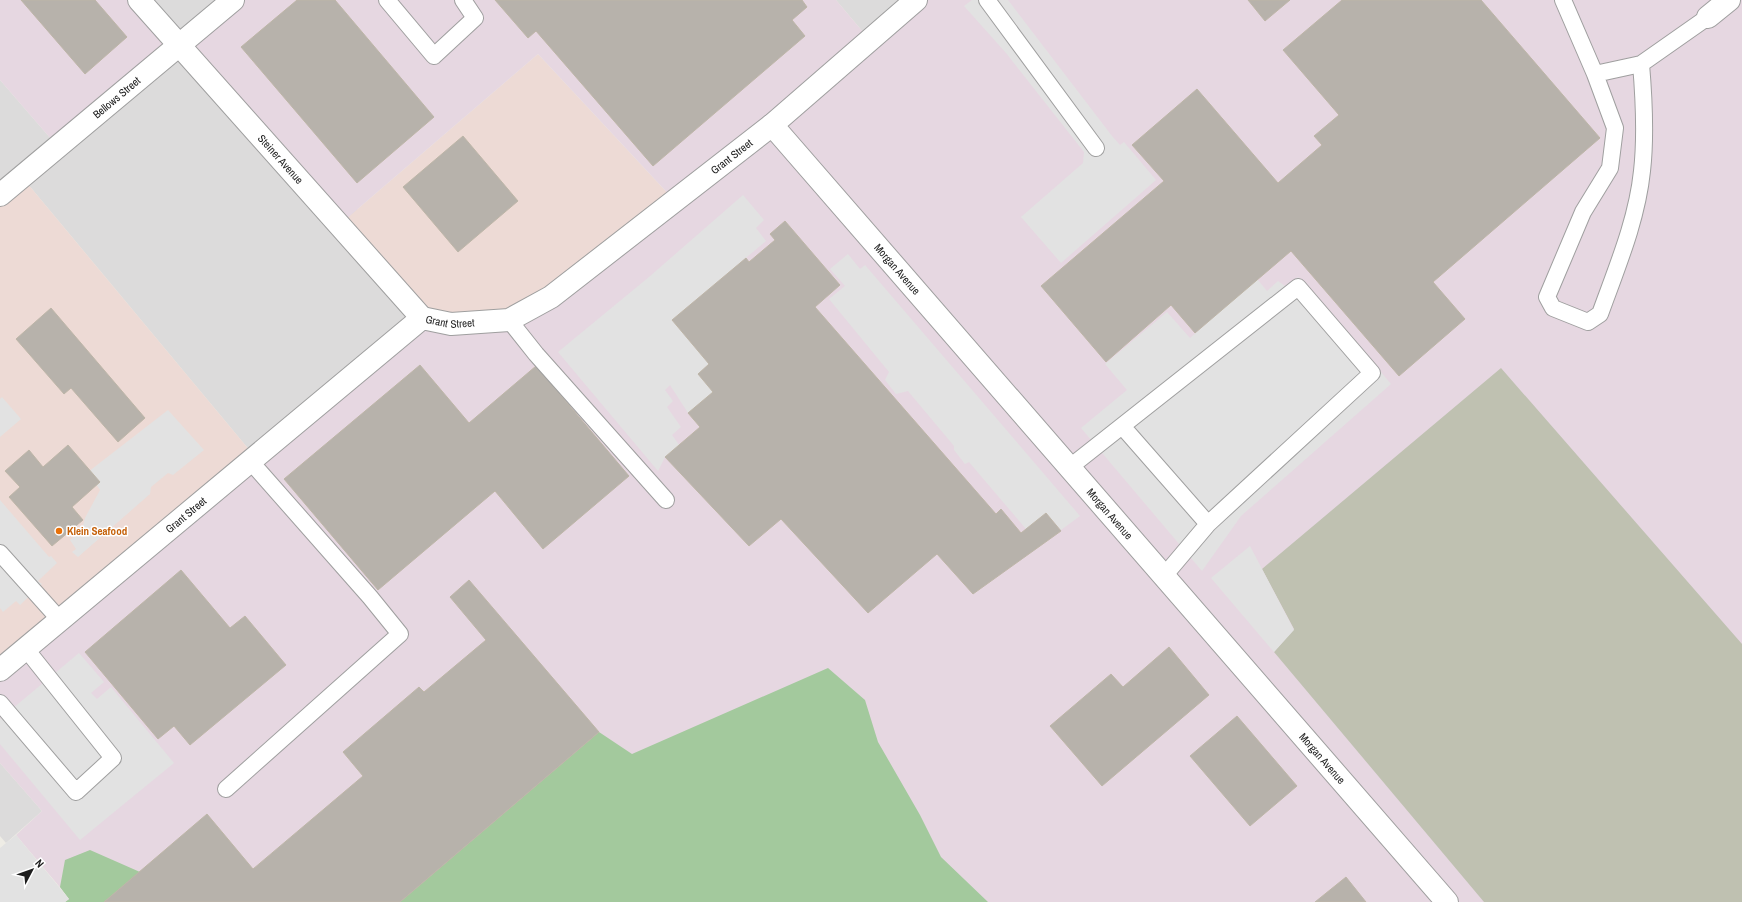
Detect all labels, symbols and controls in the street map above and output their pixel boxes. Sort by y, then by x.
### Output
street label: Bellows Street [90,73,144,121]
street label: Steiner Avenue [255,131,306,187]
street label: Grant Street [708,136,756,177]
street label: Morgan Avenue [871,241,923,298]
street label: Grant Street [424,312,475,331]
street label: Morgan Avenue [1084,485,1136,542]
street label: Grant Street [162,494,210,536]
place label: Klein Seafood [67,524,127,538]
marker: Klein Seafood [54,526,64,536]
street label: Morgan Avenue [1296,730,1348,787]
north arrow [12,850,52,890]
text: N [32,856,47,870]

